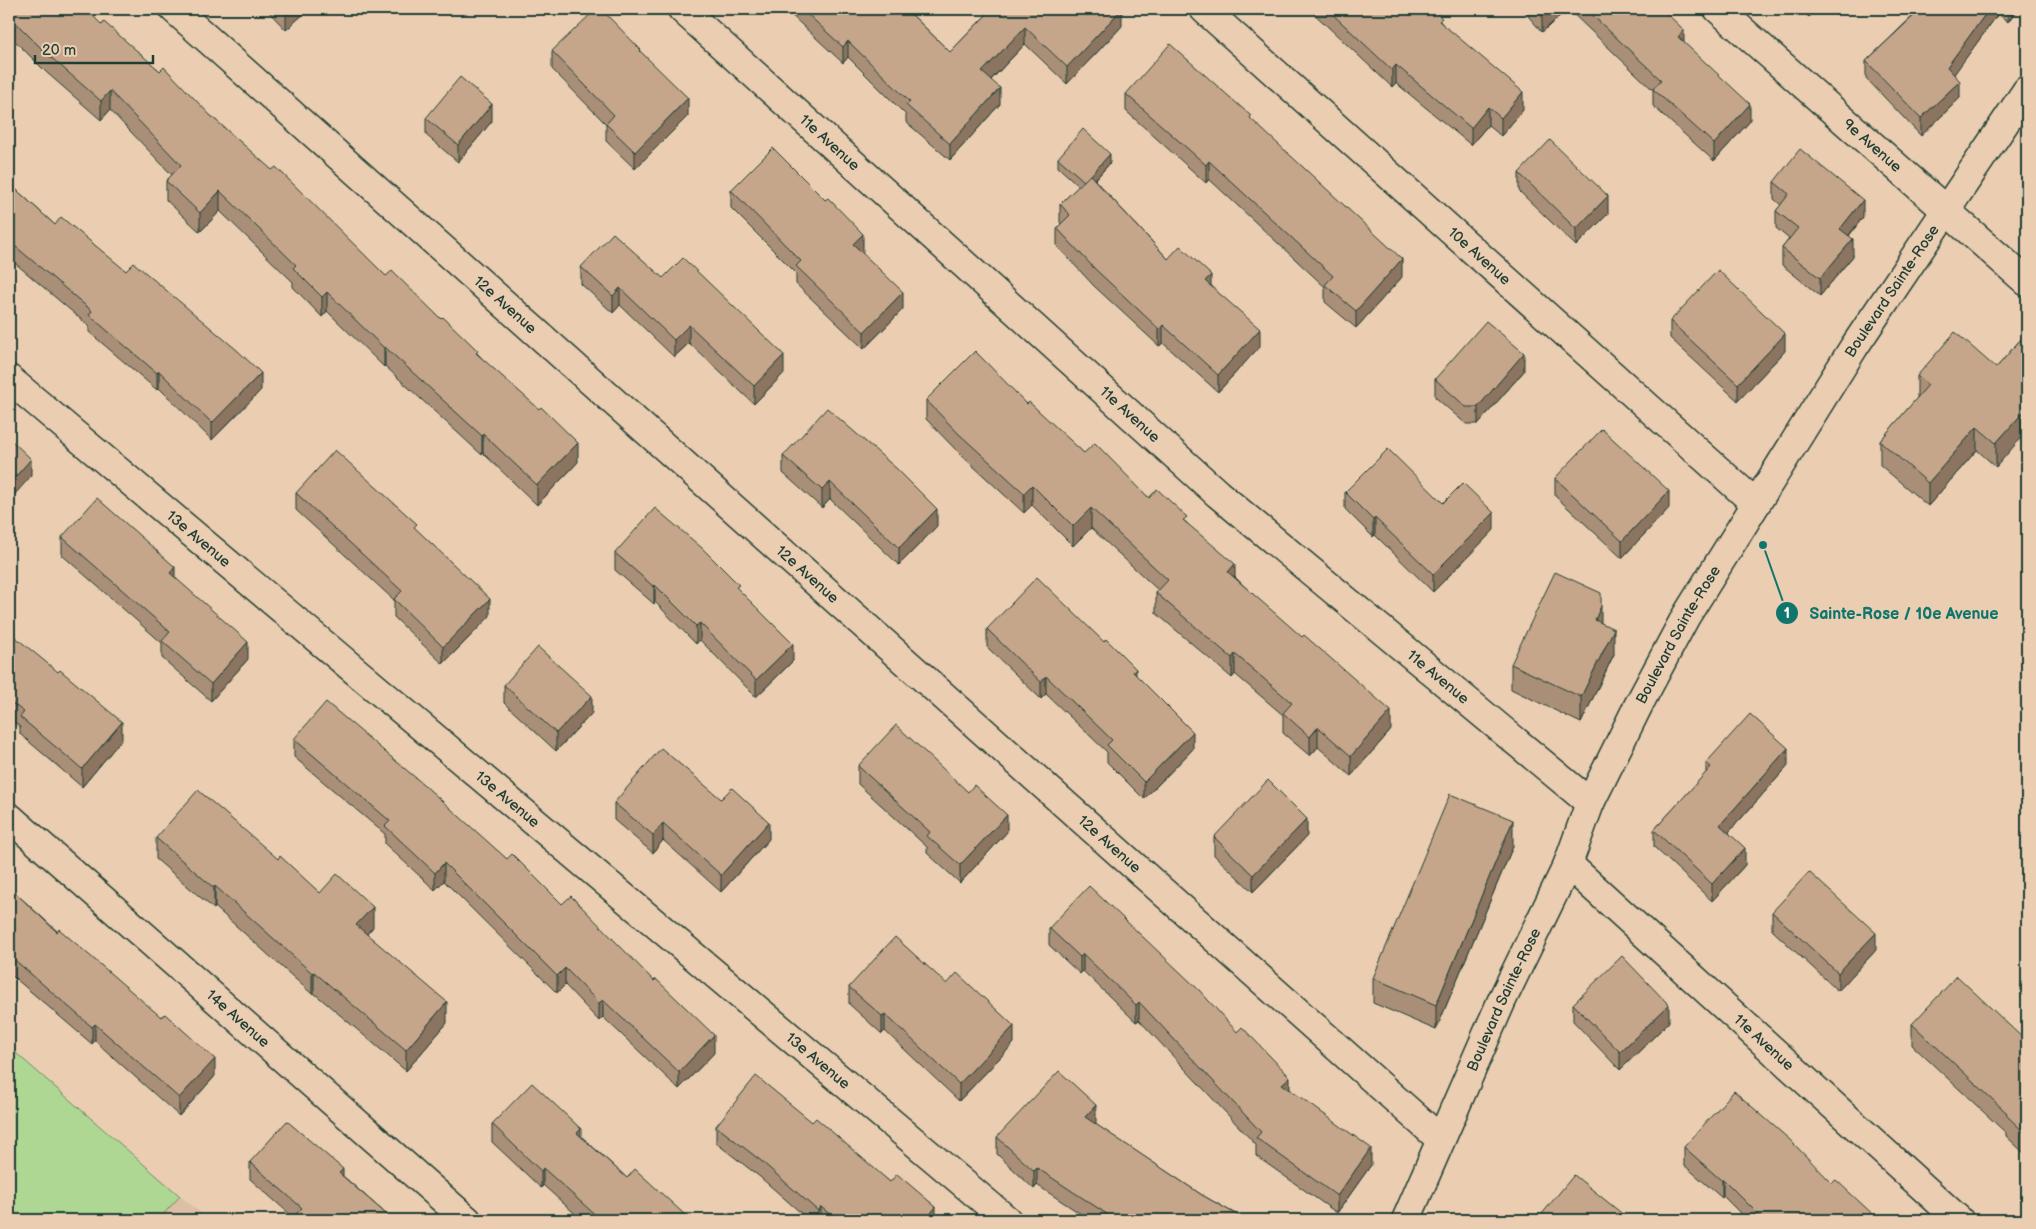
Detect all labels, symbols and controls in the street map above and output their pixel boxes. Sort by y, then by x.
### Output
scale bar [35,32,152,64]
text: 20 m [42,41,76,60]
street label: 11e Avenue [795,110,864,175]
street label: 9e Avenue [1839,114,1906,176]
street label: Boulevard Sainte-Rose [1840,221,1943,361]
street label: 10e Avenue [1444,223,1515,289]
street label: 12e Avenue [470,272,541,338]
street label: 11e Avenue [1096,382,1164,447]
street label: 13e Avenue [163,506,235,571]
street label: 12e Avenue [772,541,843,607]
street label: Boulevard Sainte-Rose [1631,562,1725,707]
callout: Sainte-Rose / 10e Avenue [1774,598,2008,629]
text: 1 [1784,604,1790,623]
text: Sainte-Rose / 10e Avenue [1809,605,1999,624]
street label: 11e Avenue [1403,646,1473,708]
street label: 13e Avenue [471,767,544,832]
street label: 12e Avenue [1074,811,1145,877]
street label: Boulevard Sainte-Rose [1463,925,1545,1074]
street label: 14e Avenue [202,985,274,1052]
street label: 11e Avenue [1730,1010,1798,1075]
street label: 13e Avenue [782,1028,854,1093]

